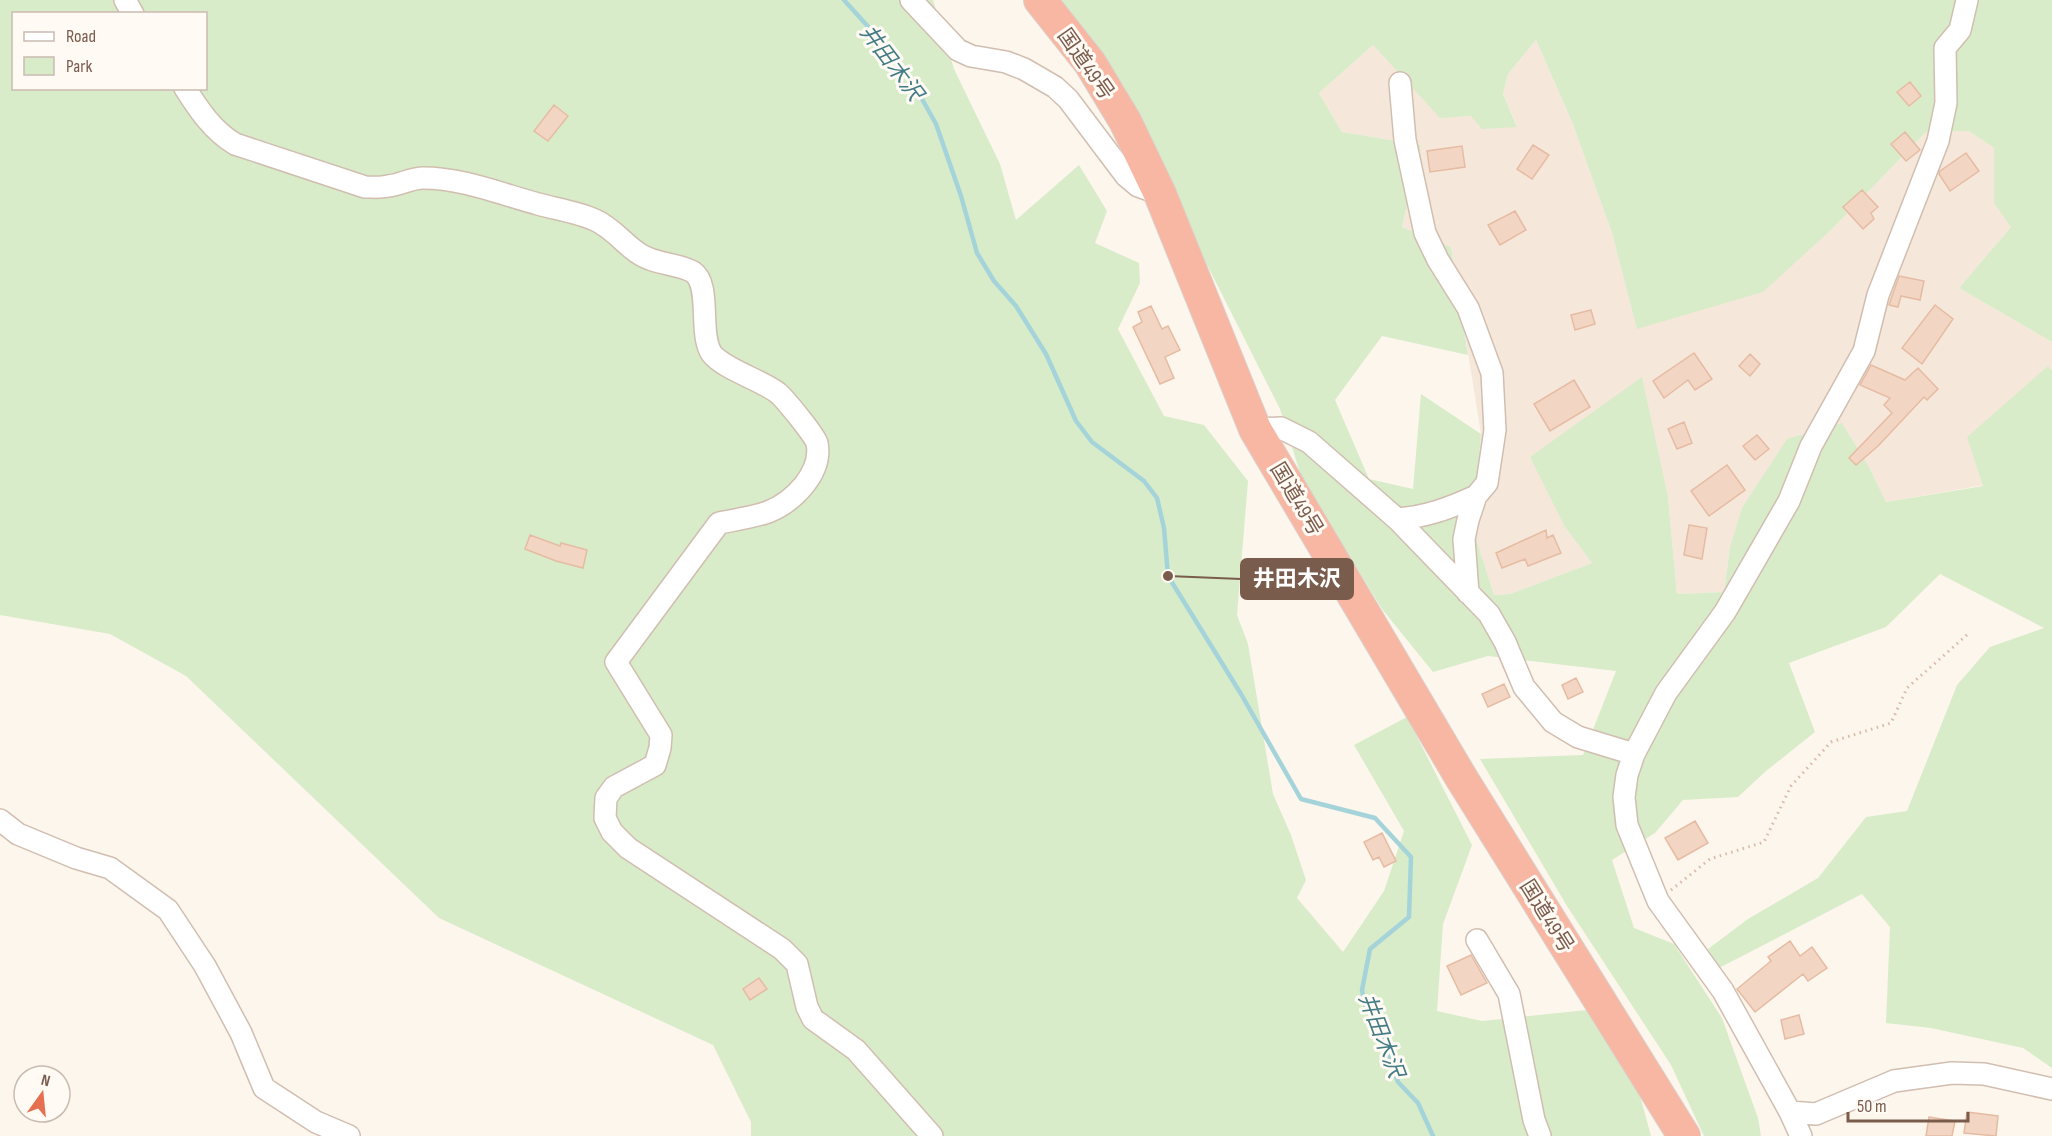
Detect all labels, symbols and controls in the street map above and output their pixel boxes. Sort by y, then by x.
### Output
legend [12,12,207,90]
water label: 井田木沢 [854,20,930,109]
street label: 国道49号 [1052,24,1119,105]
text: Road [66,26,96,47]
text: Park [66,56,92,77]
street label: 国道49号 [1265,458,1328,540]
callout: 井田木沢 [1241,559,1353,599]
text: 井田木沢 [1253,566,1341,593]
street label: 国道49号 [1514,875,1579,957]
water label: 井田木沢 [1352,990,1410,1084]
north arrow [12,1064,72,1124]
text: N [39,1071,52,1091]
scale bar [1848,1085,1968,1123]
text: 50 m [1857,1096,1887,1117]

